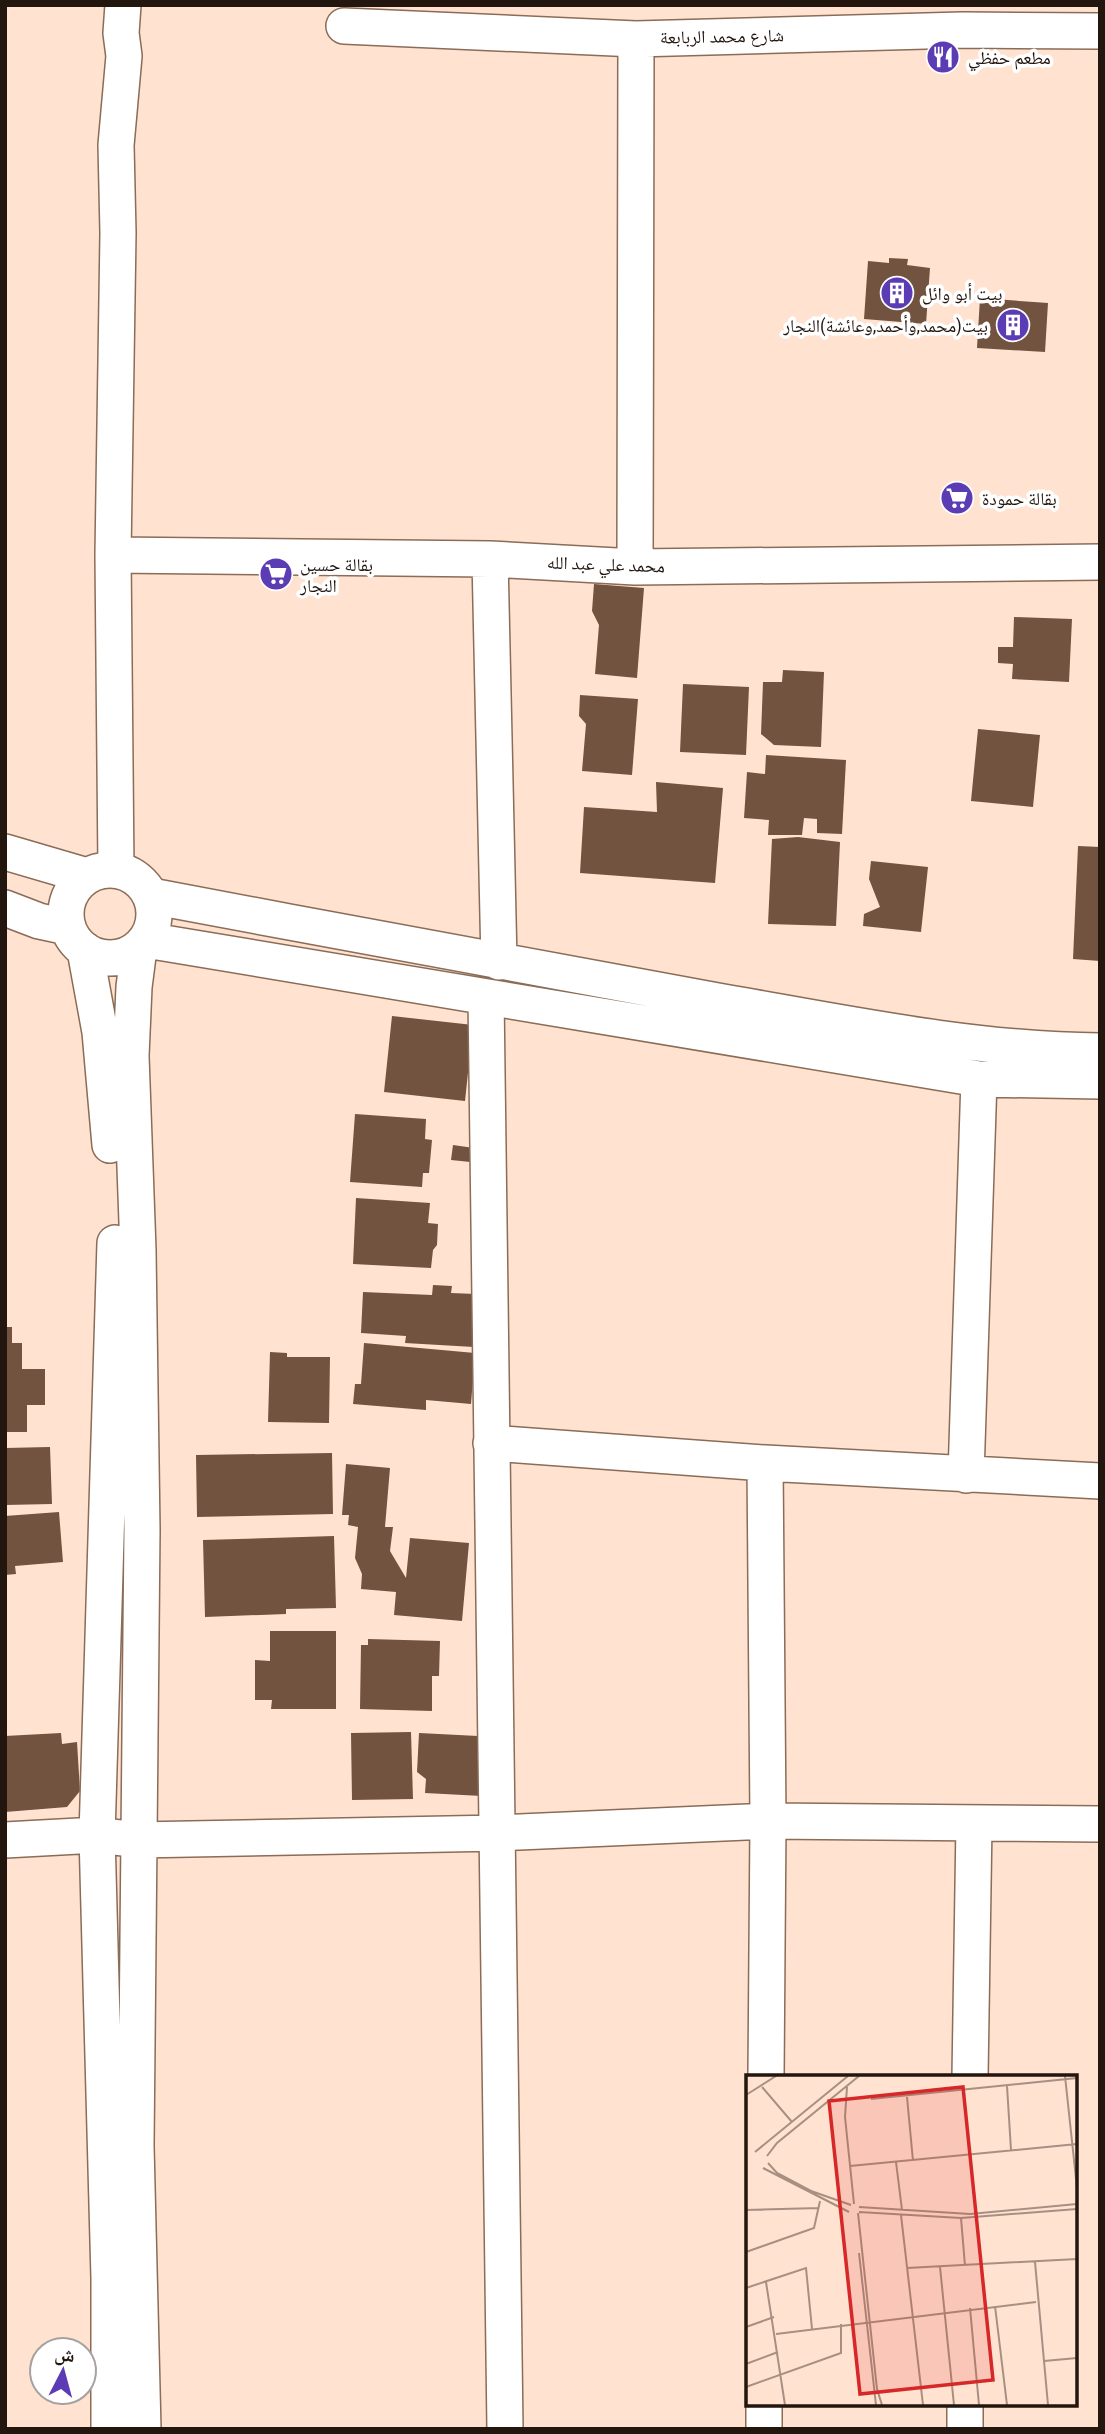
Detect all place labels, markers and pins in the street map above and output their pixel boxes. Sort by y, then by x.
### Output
restaurant icon: مطعم حفظي [924,38,962,76]
place label: مطعم حفظي [968,47,1051,72]
building icon: بيت أبو وائل [878,274,916,312]
place label: بيت أبو وائل [922,283,1002,305]
building icon: بيت(محمد,وأحمد,وعائشة)النجار [994,306,1032,344]
place label: بيت(محمد,وأحمد,وعائشة)النجار [782,315,988,337]
supermarket icon: بقالة حمودة [938,479,976,517]
place label: بقالة حمودة [982,488,1057,509]
place label: بقالة حسين النجار [299,554,373,596]
supermarket icon: بقالة حسين النجار [257,555,295,593]

